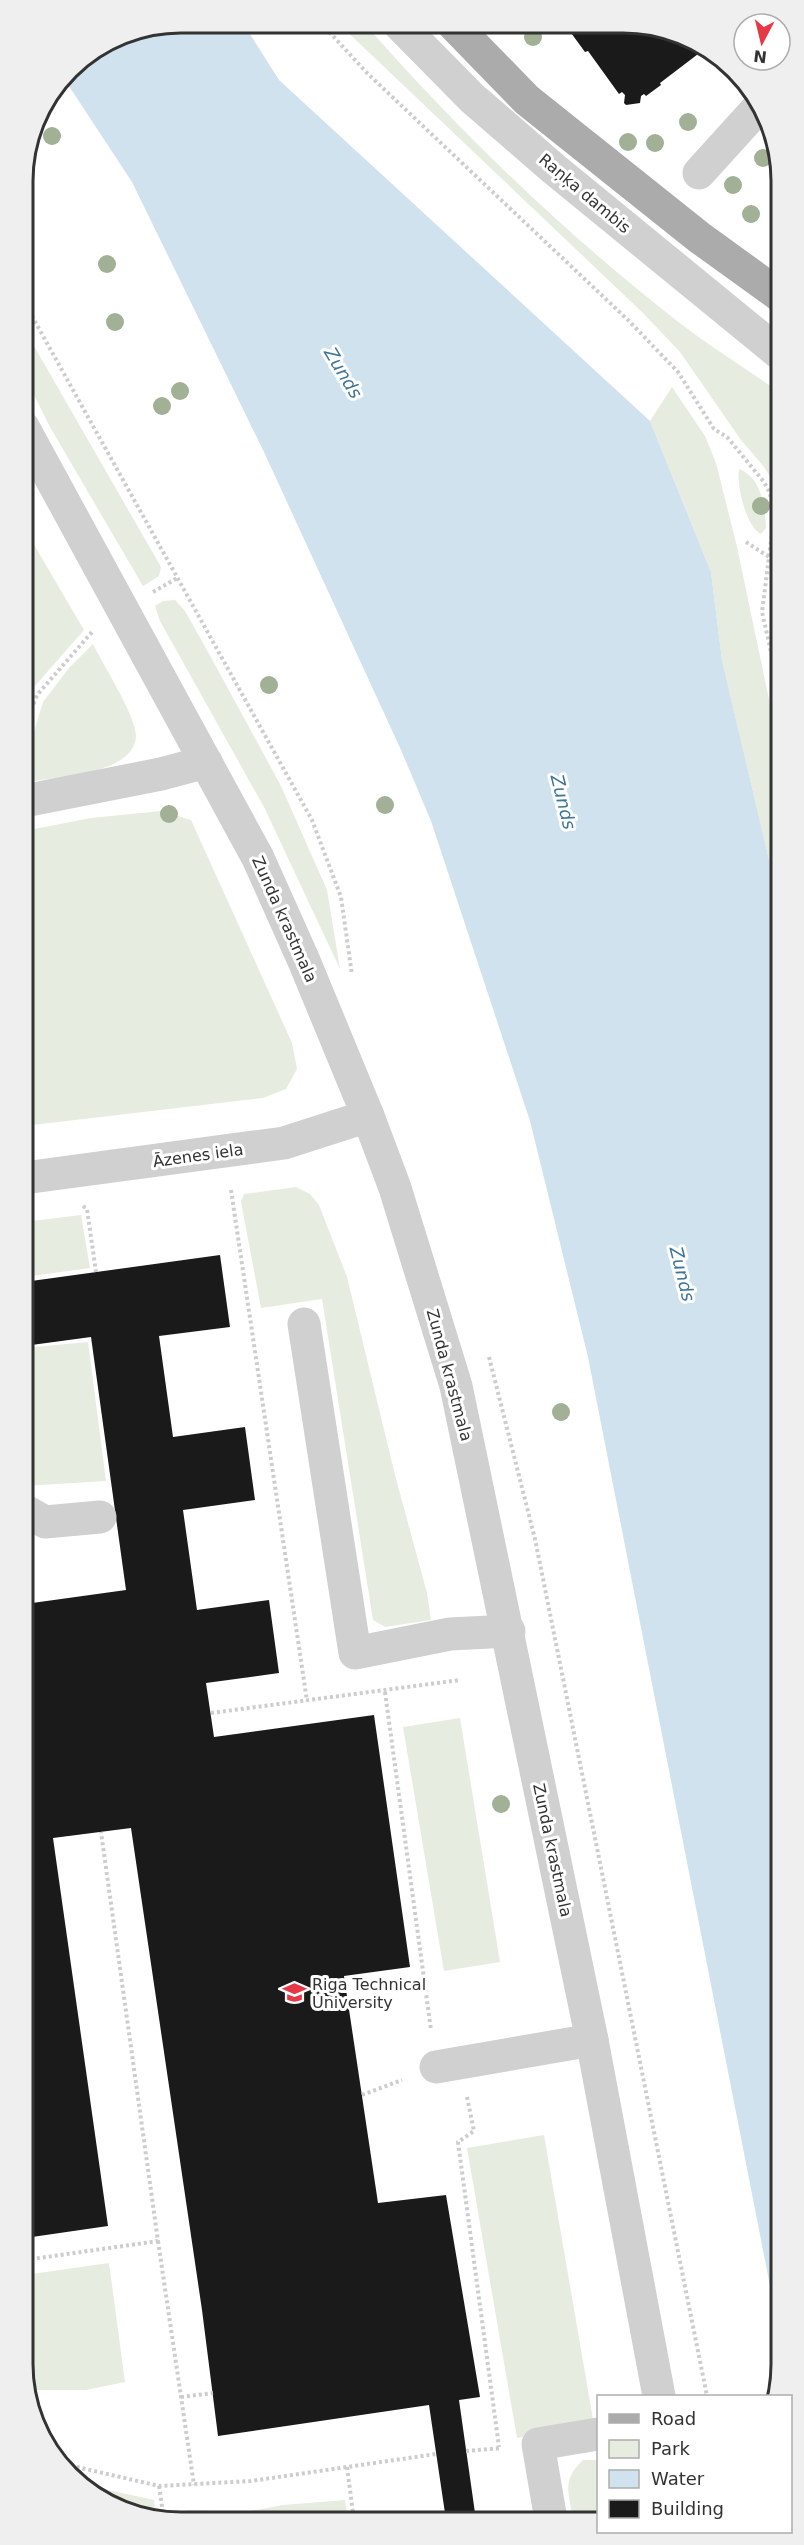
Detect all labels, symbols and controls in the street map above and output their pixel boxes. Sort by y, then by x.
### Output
north arrow [732,12,792,72]
text: N [752,46,768,67]
street label: Raņķa dambis [535,150,634,237]
water label: Zunds [320,342,367,402]
water label: Zunds [546,771,580,832]
street label: Zunda krastmala [248,853,321,985]
street label: Āzenes iela [152,1140,245,1171]
water label: Zunds [665,1243,699,1304]
street label: Zunda krastmala [423,1307,476,1443]
street label: Zunda krastmala [529,1782,576,1919]
place label: Riga Technical University [312,1975,426,2012]
school or university icon: Riga Technical University [281,1980,307,2006]
legend [597,2395,792,2533]
text: Road [651,2408,696,2429]
text: Park [651,2438,690,2459]
text: Water [651,2468,705,2489]
text: Building [651,2498,724,2519]

